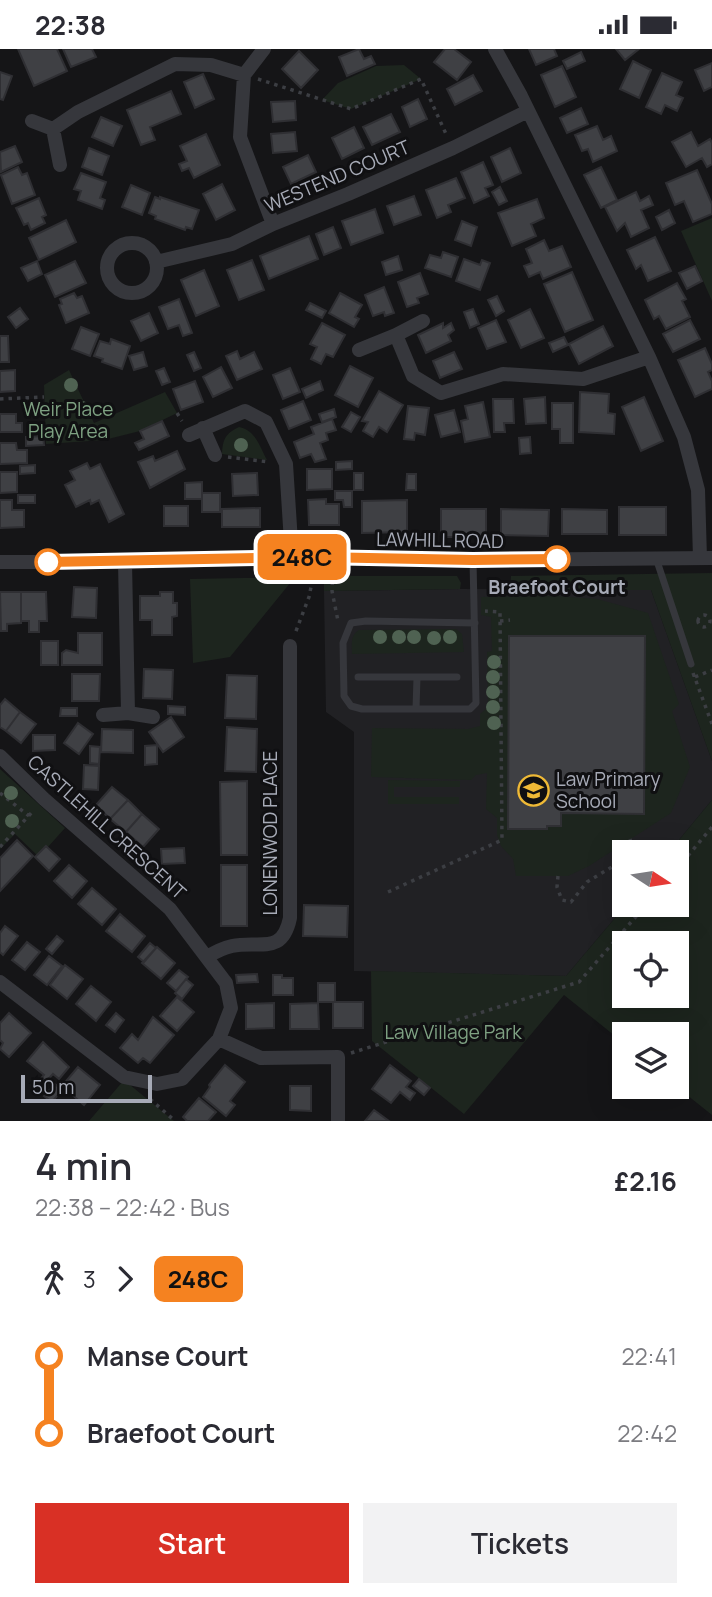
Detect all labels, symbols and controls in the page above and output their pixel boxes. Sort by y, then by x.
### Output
text: 22:38 [35,7,106,43]
street label: WESTEND COURT [260,133,414,218]
park label: Weir Place Play Area [23,396,113,444]
street label: LAWHILL ROAD [376,526,504,554]
line badge: 248C [253,534,351,580]
text: 248C [272,540,332,573]
marker: Braefoot Court [544,546,570,572]
unlabelled marker [35,549,61,575]
place label: Braefoot Court [488,574,626,600]
street label: CASTLEHILL CRESCENT [22,749,192,906]
street label: LONENWOD PLACE [257,751,283,915]
place label: Law Primary School [556,766,660,814]
school or university icon: Law Primary School [516,773,550,807]
north arrow [612,840,690,917]
map controls [612,840,689,1099]
button: locate [612,931,689,1008]
park label: Law Village Park [384,1019,522,1045]
button: layers [612,1022,689,1099]
scale bar [21,1072,152,1104]
text: 50 m [32,1074,74,1100]
text: 4 min [35,1139,132,1191]
text: £2.16 [614,1163,677,1199]
text: 22:38 – 22:42 · Bus [35,1191,230,1223]
icon: walk [35,1260,73,1298]
icon: forward [106,1260,144,1298]
text: 248C [168,1262,229,1295]
text: 3 [83,1263,96,1295]
text: Manse Court [87,1338,249,1374]
text: 22:41 [621,1340,677,1372]
text: Braefoot Court [87,1415,275,1451]
text: 22:42 [617,1417,677,1449]
button: Start [35,1503,349,1583]
button: Tickets [363,1503,677,1583]

